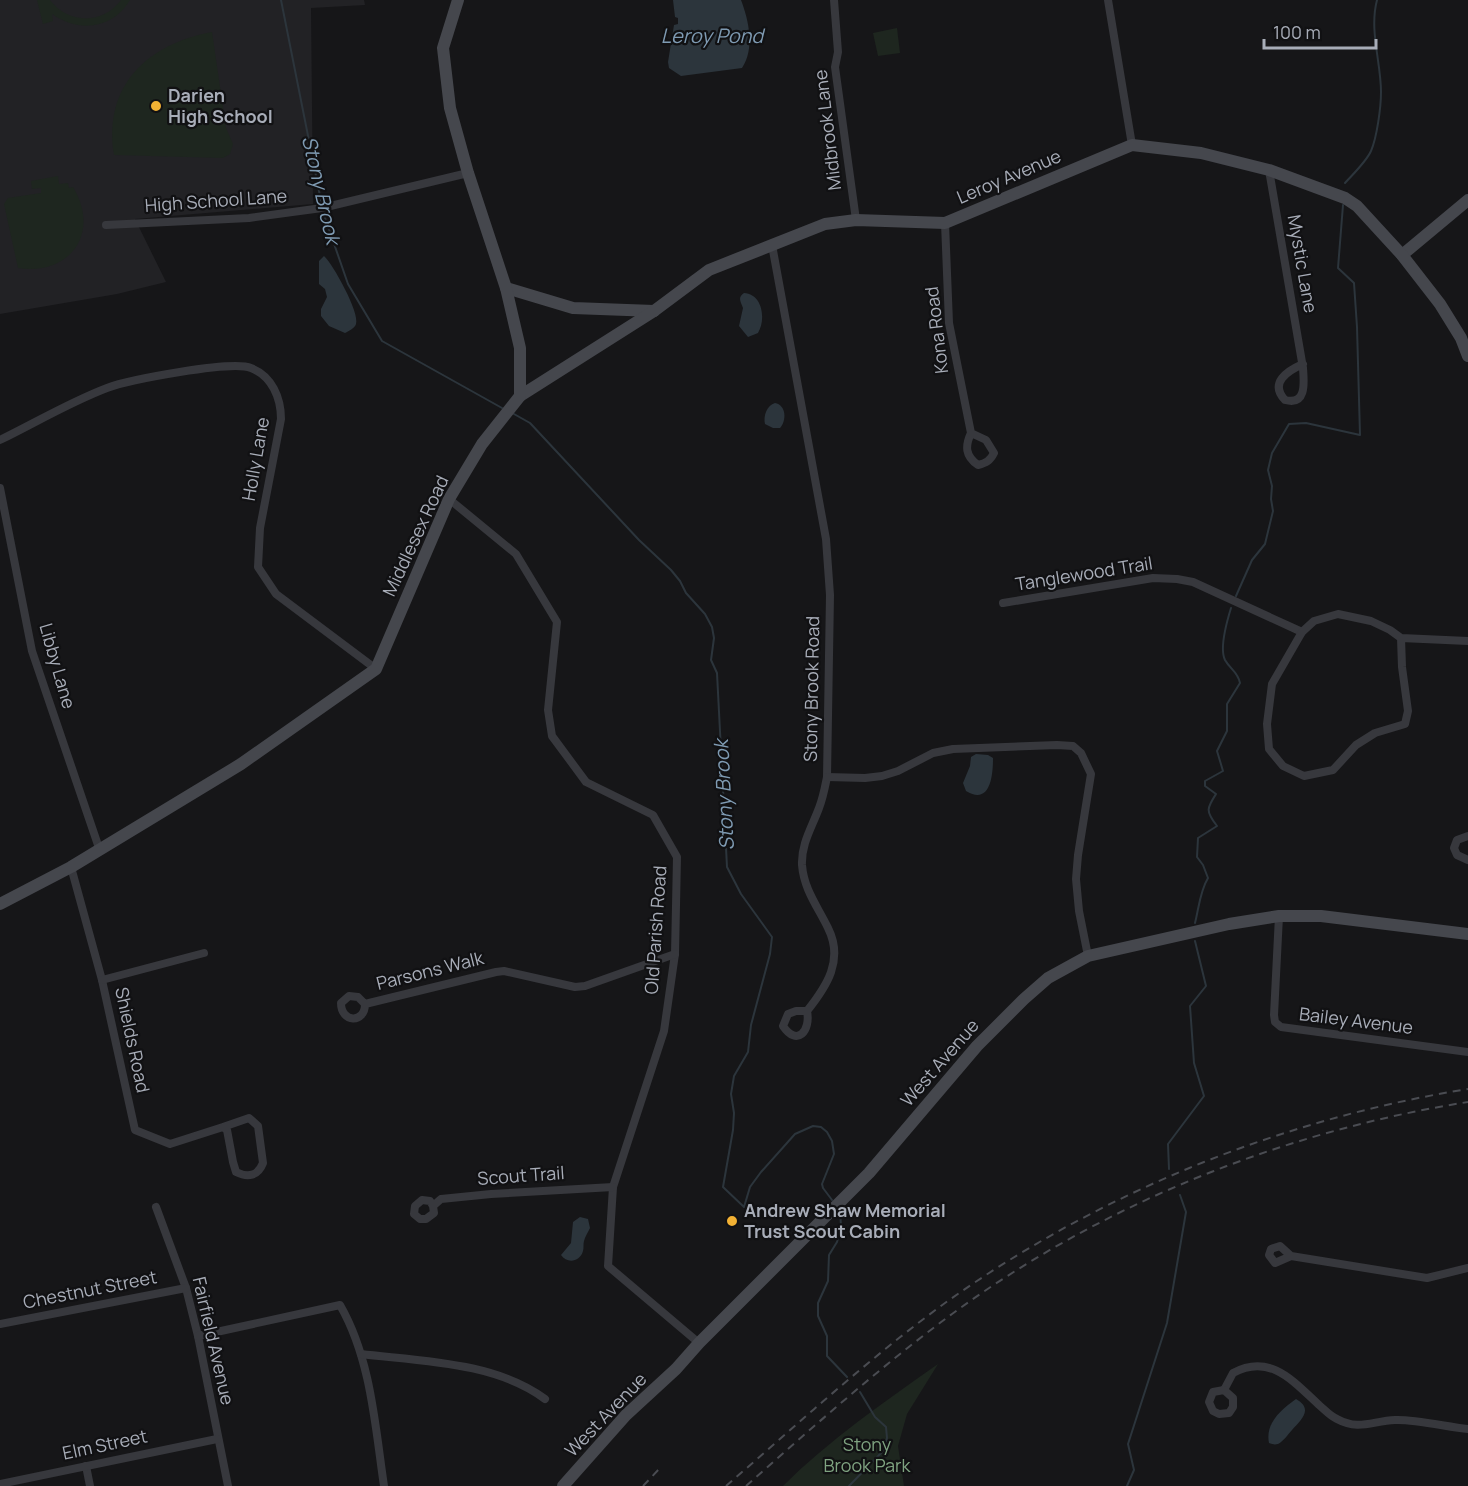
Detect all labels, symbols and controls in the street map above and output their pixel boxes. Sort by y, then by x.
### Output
scale bar [1264,12,1376,50]
text: 100 m [1273,20,1321,44]
water label: Leroy Pond [661,22,766,49]
street label: Midbrook Lane [808,69,846,192]
place label: Darien High School [168,83,273,128]
marker: Darien High School [149,99,163,113]
water label: Stony Brook [296,133,348,250]
street label: Leroy Avenue [953,143,1064,209]
street label: High School Lane [144,183,288,217]
street label: Mystic Lane [1283,213,1323,315]
street label: Kona Road [919,285,953,375]
street label: Holly Lane [236,415,274,503]
street label: Middlesex Road [377,471,454,600]
street label: Tanglewood Trail [1014,550,1154,596]
street label: Stony Brook Road [798,616,824,762]
street label: Libby Lane [34,620,82,711]
water label: Stony Brook [707,736,740,851]
street label: Old Parish Road [639,865,671,995]
street label: Parsons Walk [374,945,487,995]
street label: Shields Road [110,985,156,1095]
street label: Bailey Avenue [1298,1001,1414,1039]
street label: West Avenue [895,1014,984,1111]
street label: Scout Trail [477,1160,565,1190]
place label: Andrew Shaw Memorial Trust Scout Cabin [744,1198,946,1243]
marker: Andrew Shaw Memorial Trust Scout Cabin [725,1214,739,1228]
street label: Chestnut Street [21,1264,159,1314]
street label: Fairfield Avenue [188,1274,240,1407]
street label: West Avenue [559,1367,651,1462]
street label: Elm Street [60,1423,149,1465]
park label: Stony Brook Park [823,1432,912,1477]

